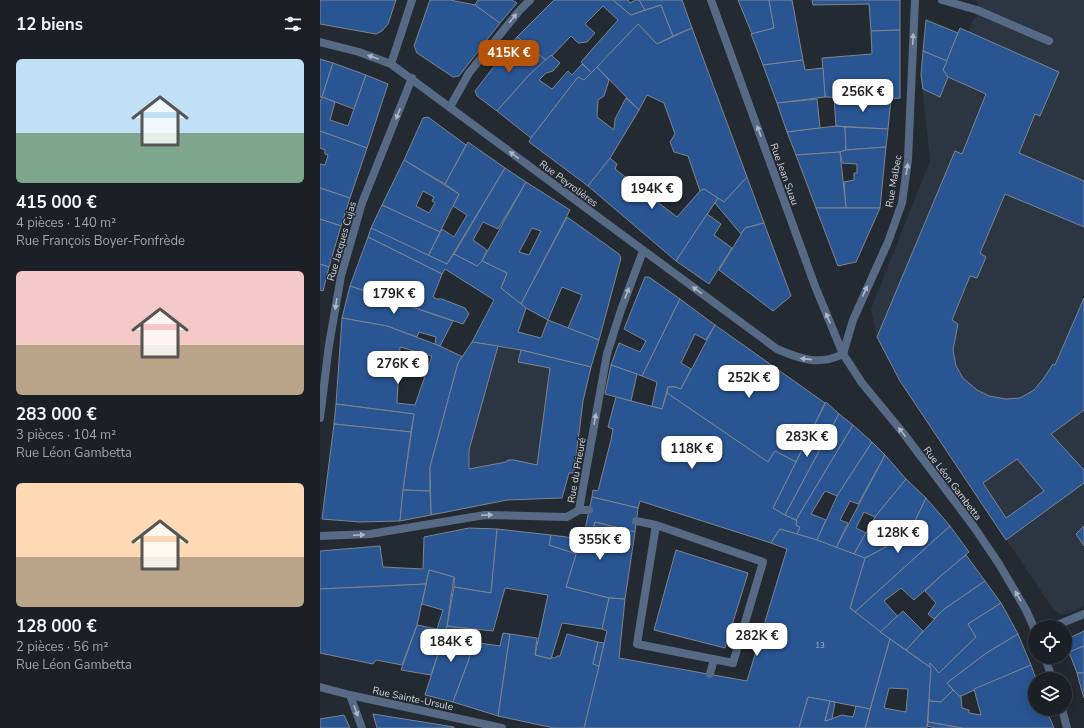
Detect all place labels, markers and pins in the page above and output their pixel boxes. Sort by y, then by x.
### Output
pin: 415K € [476,40,542,74]
pin: 256K € [830,79,896,113]
pin: 194K € [619,176,685,210]
pin: 179K € [361,281,427,315]
pin: 276K € [365,351,431,385]
pin: 252K € [716,365,782,399]
pin: 283K € [774,424,840,458]
pin: 118K € [659,436,725,470]
pin: 128K € [865,520,931,554]
pin: 355K € [567,527,633,561]
pin: 282K € [724,623,790,657]
pin: 184K € [418,629,484,663]

